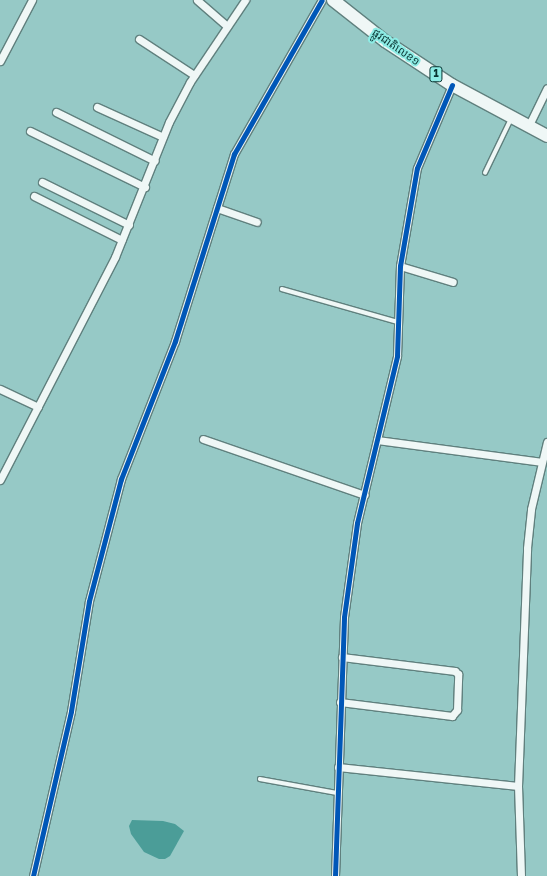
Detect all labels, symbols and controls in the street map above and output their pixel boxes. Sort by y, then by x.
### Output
street label: ផ្លូវជាតិលេខ១ [370,26,422,68]
road number: 1 [429,66,443,82]

